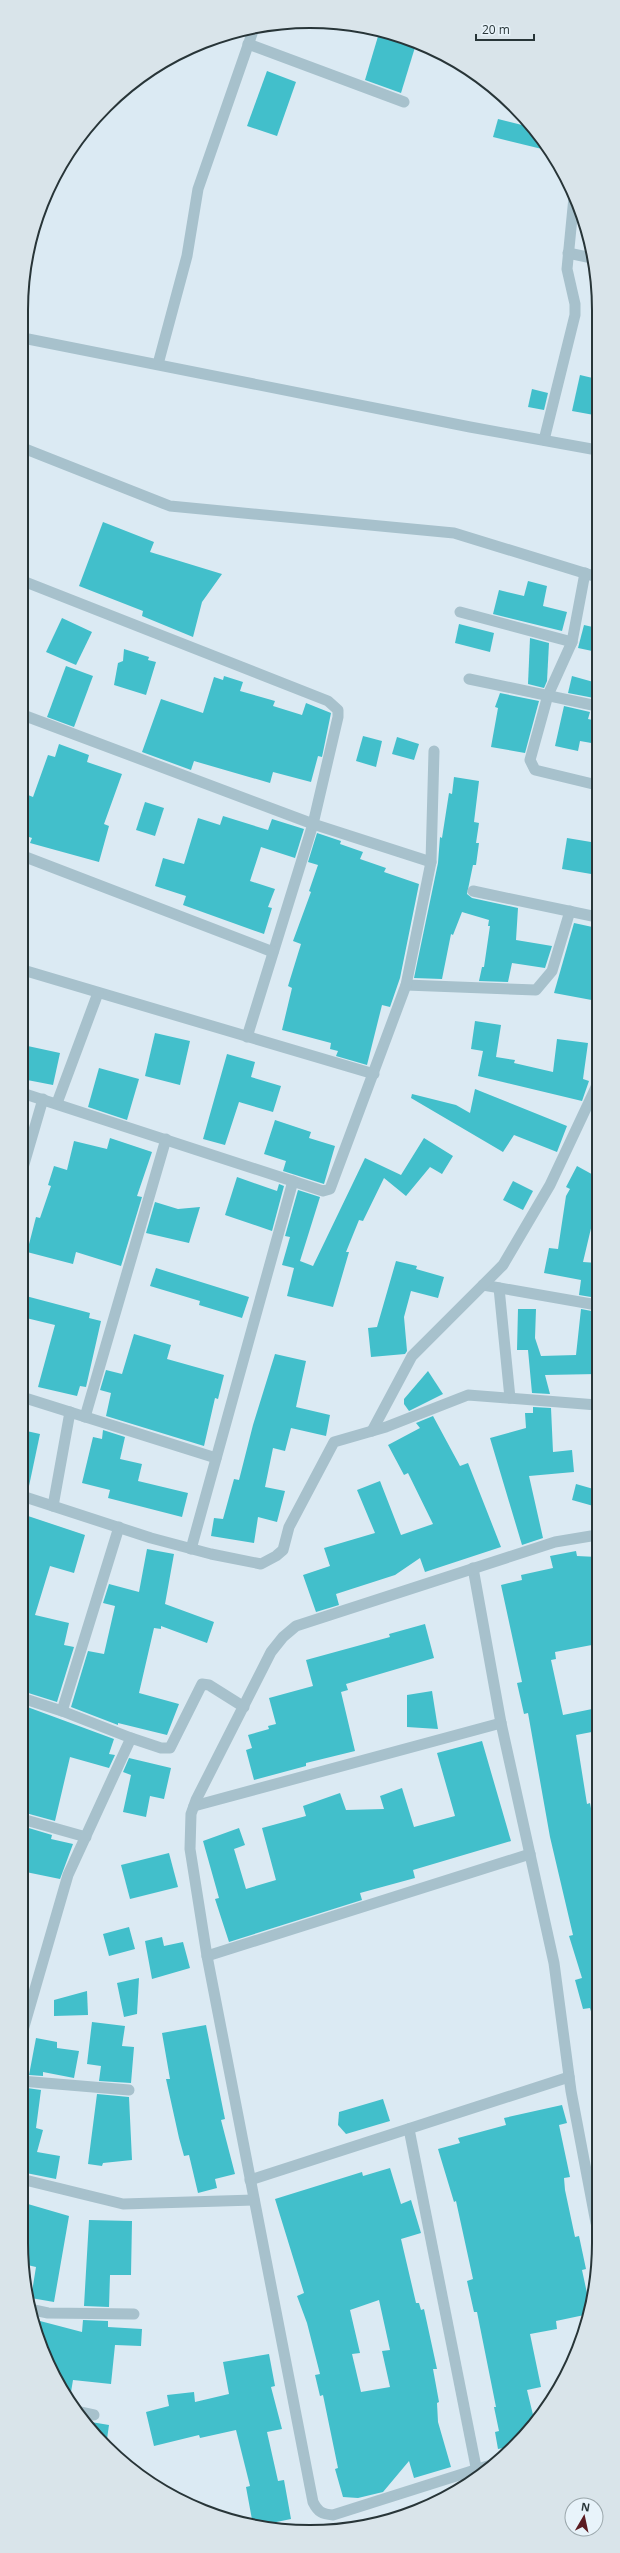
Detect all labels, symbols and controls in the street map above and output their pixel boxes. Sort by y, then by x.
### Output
scale bar [476,16,534,42]
text: 20 m [482,21,510,38]
north arrow [564,2497,604,2537]
text: N [580,2499,591,2515]

